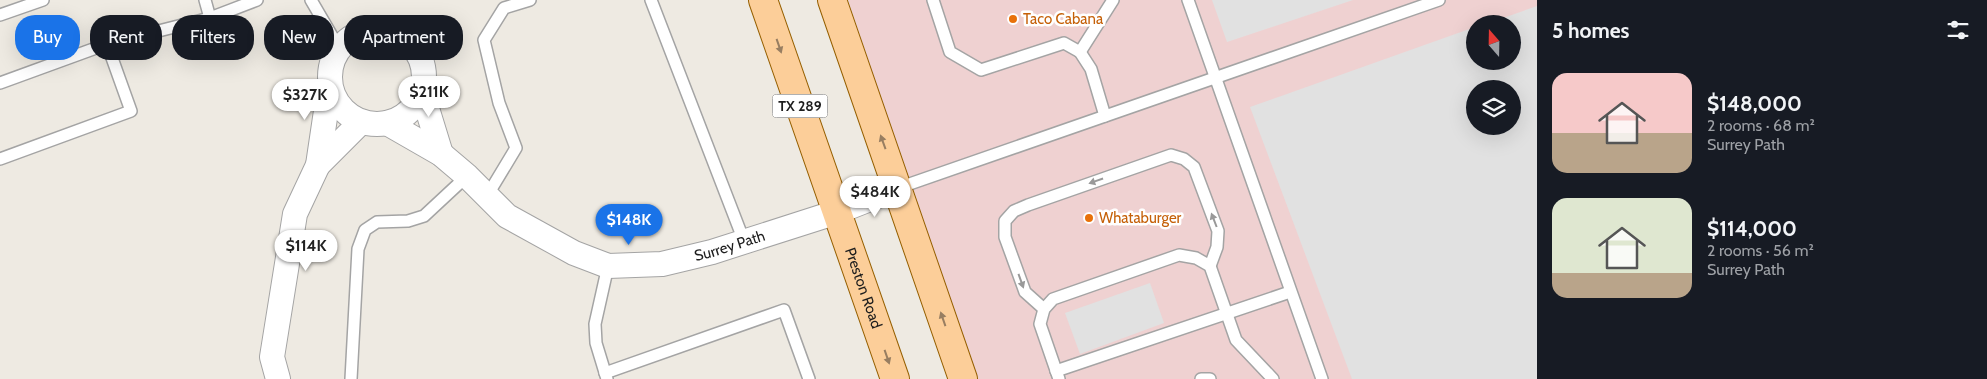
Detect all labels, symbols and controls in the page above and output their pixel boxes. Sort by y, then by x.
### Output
place label: Taco Cabana [1023,10,1104,28]
marker: Taco Cabana [1007,13,1019,25]
chip: Buy [15,15,80,60]
chip: Rent [90,15,162,60]
chip: Filters [172,15,254,60]
chip: New [264,15,334,60]
chip: Apartment [344,15,463,60]
north arrow [1466,15,1521,70]
map controls [1466,15,1521,135]
icon: filters [1944,16,1972,44]
text: 5 homes [1552,18,1630,43]
one-way arrow [775,39,783,54]
pin: $211K [394,76,464,118]
pin: $327K [270,78,340,121]
button: layers [1466,80,1521,135]
text: $211K [409,82,449,101]
text: $327K [283,85,327,104]
text: $148,000 [1707,91,1802,116]
icon: home [1592,93,1652,153]
road number: TX 289 [772,94,828,118]
text: 2 rooms · 68 m² [1707,116,1815,135]
one-way arrow [879,134,887,149]
text: Surrey Path [1707,135,1785,154]
pin: $484K [840,176,910,218]
one-way arrow [1088,178,1103,185]
text: $484K [851,182,899,201]
pin: $148K [594,204,664,246]
place label: Whataburger [1099,209,1182,227]
text: $148K [607,210,651,229]
marker: Whataburger [1083,212,1095,224]
one-way arrow [1210,212,1217,227]
text: $114,000 [1707,216,1797,241]
icon: home [1592,218,1652,278]
street label: Surrey Path [693,227,767,265]
pin: $114K [271,230,341,272]
text: $114K [285,236,327,255]
text: 2 rooms · 56 m² [1707,241,1814,260]
street label: Preston Road [841,245,886,331]
text: Surrey Path [1707,260,1785,279]
one-way arrow [1018,273,1025,288]
one-way arrow [938,311,946,326]
one-way arrow [884,350,892,365]

